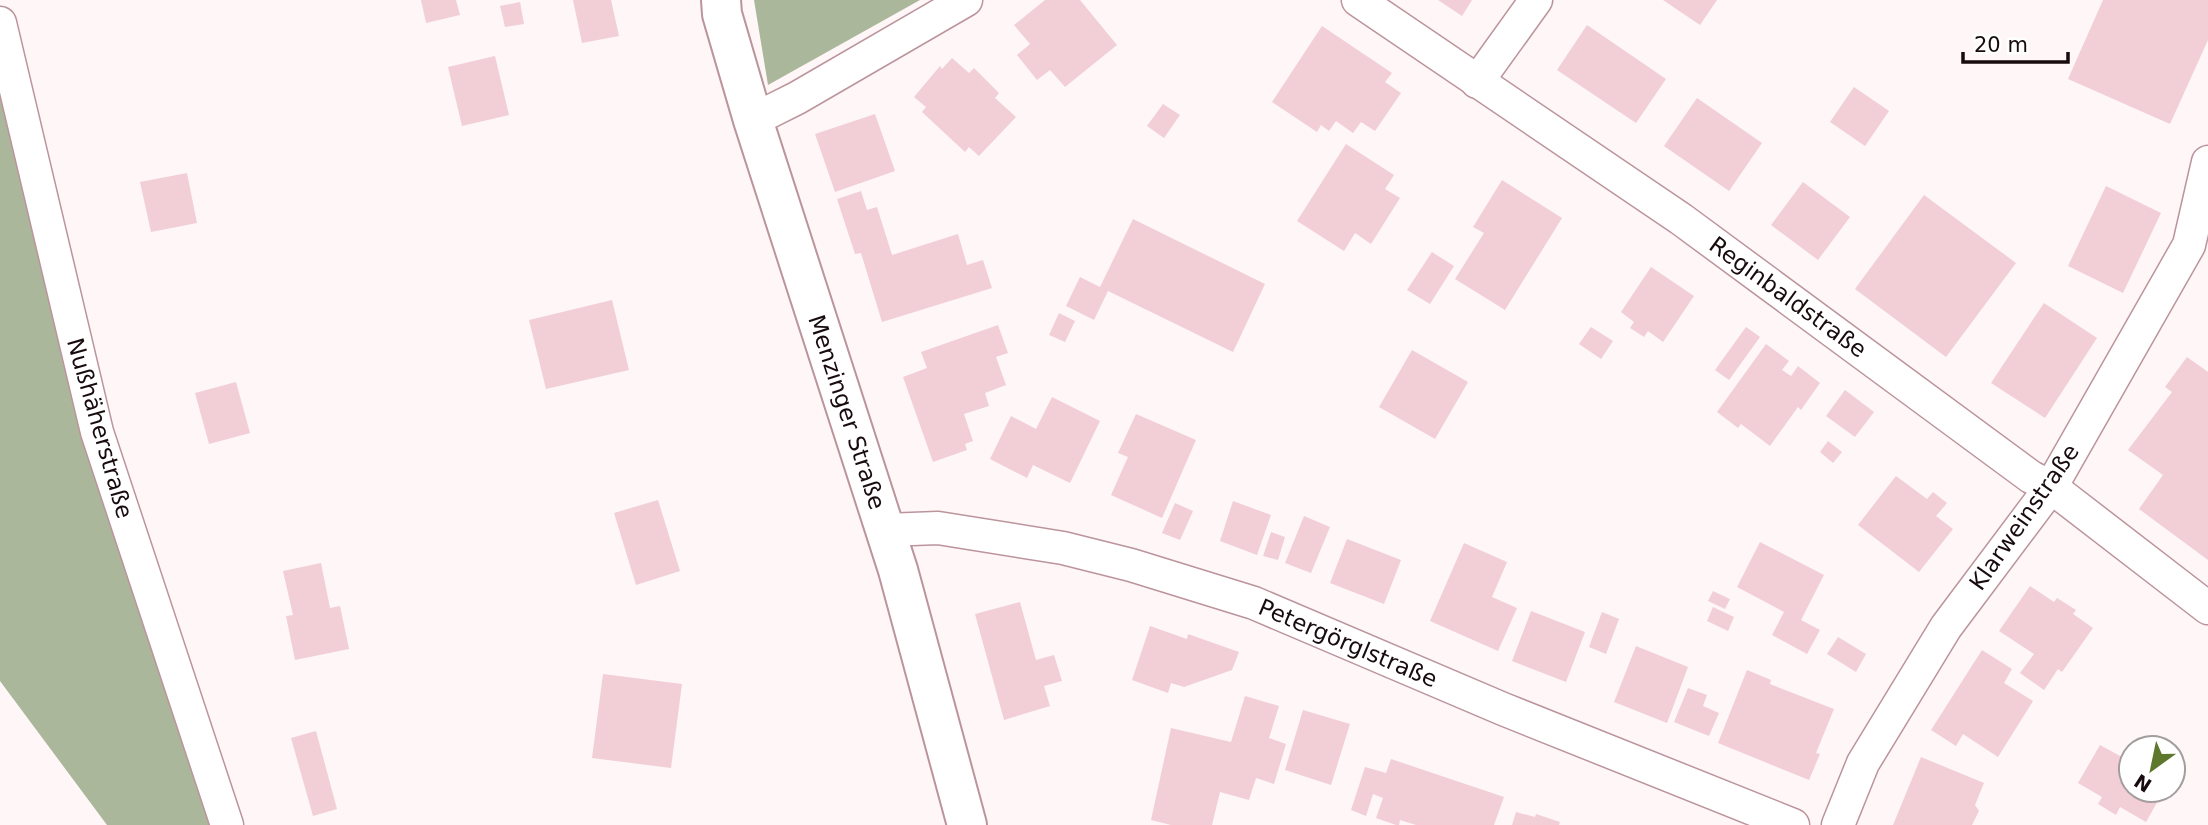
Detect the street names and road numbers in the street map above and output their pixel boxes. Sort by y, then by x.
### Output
street label: Reginbaldstraße [1704,231,1872,363]
street label: Menzinger Straße [803,311,891,513]
street label: Nußhäherstraße [62,335,138,521]
street label: Klarweinstraße [1964,439,2084,595]
street label: Petergörglstraße [1255,594,1441,692]

